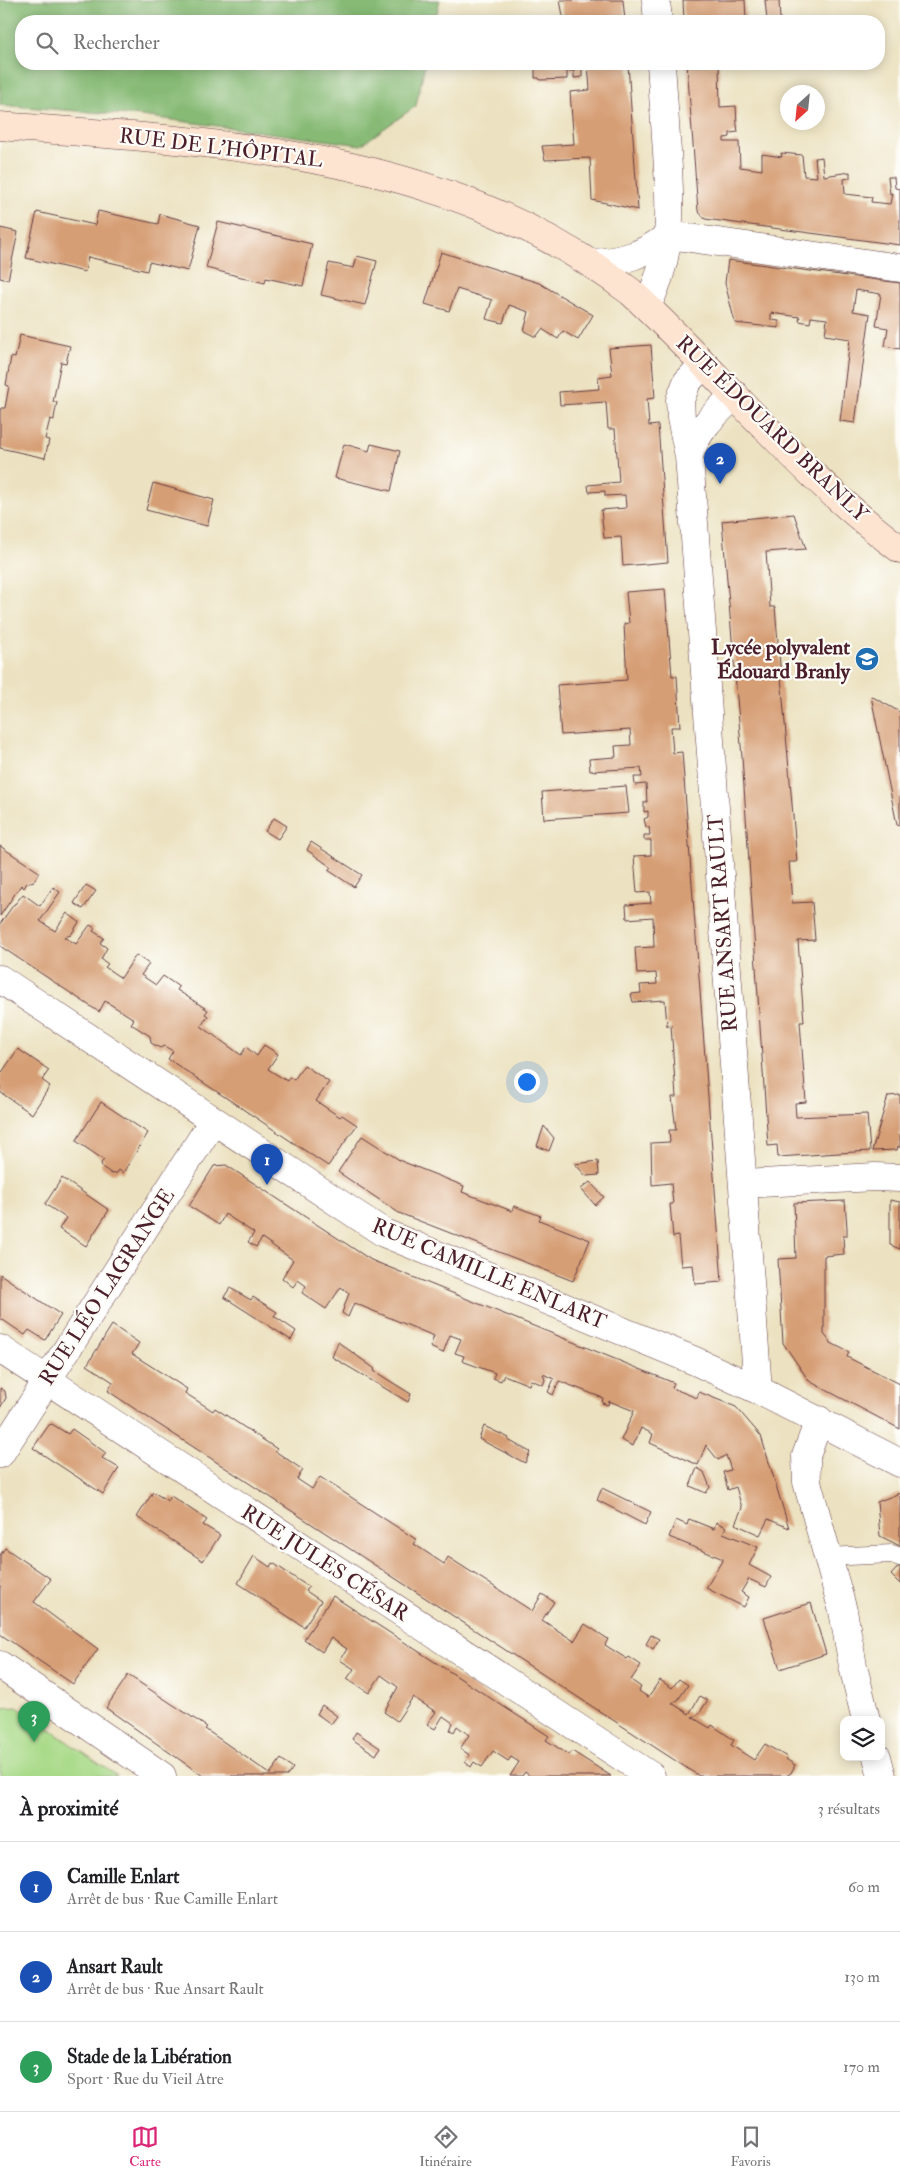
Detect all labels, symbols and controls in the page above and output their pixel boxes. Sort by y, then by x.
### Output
search box [15,15,885,70]
icon: search [33,29,61,57]
text: Rechercher [73,31,160,55]
north arrow [780,85,825,130]
street label: RUE DE L'HÔPITAL [118,122,324,174]
street label: RUE ÉDOUARD BRANLY [670,330,874,529]
pin: 2 [704,443,736,484]
place label: Lycée polyvalent Édouard Branly [711,634,851,685]
school or university icon: Lycée polyvalent Édouard Branly [854,646,880,672]
street label: RUE ANSART RAULT [702,813,744,1033]
your location [514,1069,540,1095]
pin: 1 [251,1144,283,1185]
street label: RUE LÉO LAGRANGE [33,1183,181,1391]
street label: RUE CAMILLE ENLART [368,1212,611,1336]
street label: RUE JULES CÉSAR [236,1499,415,1628]
pin: 3 [18,1701,50,1742]
map controls [840,1716,885,1761]
button: layers [840,1716,885,1761]
text: À proximité [20,1795,118,1822]
text: 3 résultats [818,1799,880,1819]
text: Camille Enlart [67,1865,179,1889]
text: 1 [33,1877,39,1897]
text: 60 m [848,1877,880,1897]
text: Arrêt de bus · Rue Camille Enlart [67,1889,278,1909]
text: Ansart Rault [67,1955,163,1979]
text: 2 [32,1967,40,1987]
text: 130 m [844,1967,880,1987]
text: Arrêt de bus · Rue Ansart Rault [67,1979,264,1999]
text: Stade de la Libération [67,2045,232,2069]
text: 3 [33,2057,39,2077]
text: 170 m [843,2057,880,2077]
text: Sport · Rue du Vieil Atre [67,2069,224,2089]
tab: Carte [129,2123,161,2170]
tab: Itinéraire [419,2123,472,2170]
tab: Favoris [730,2123,771,2170]

